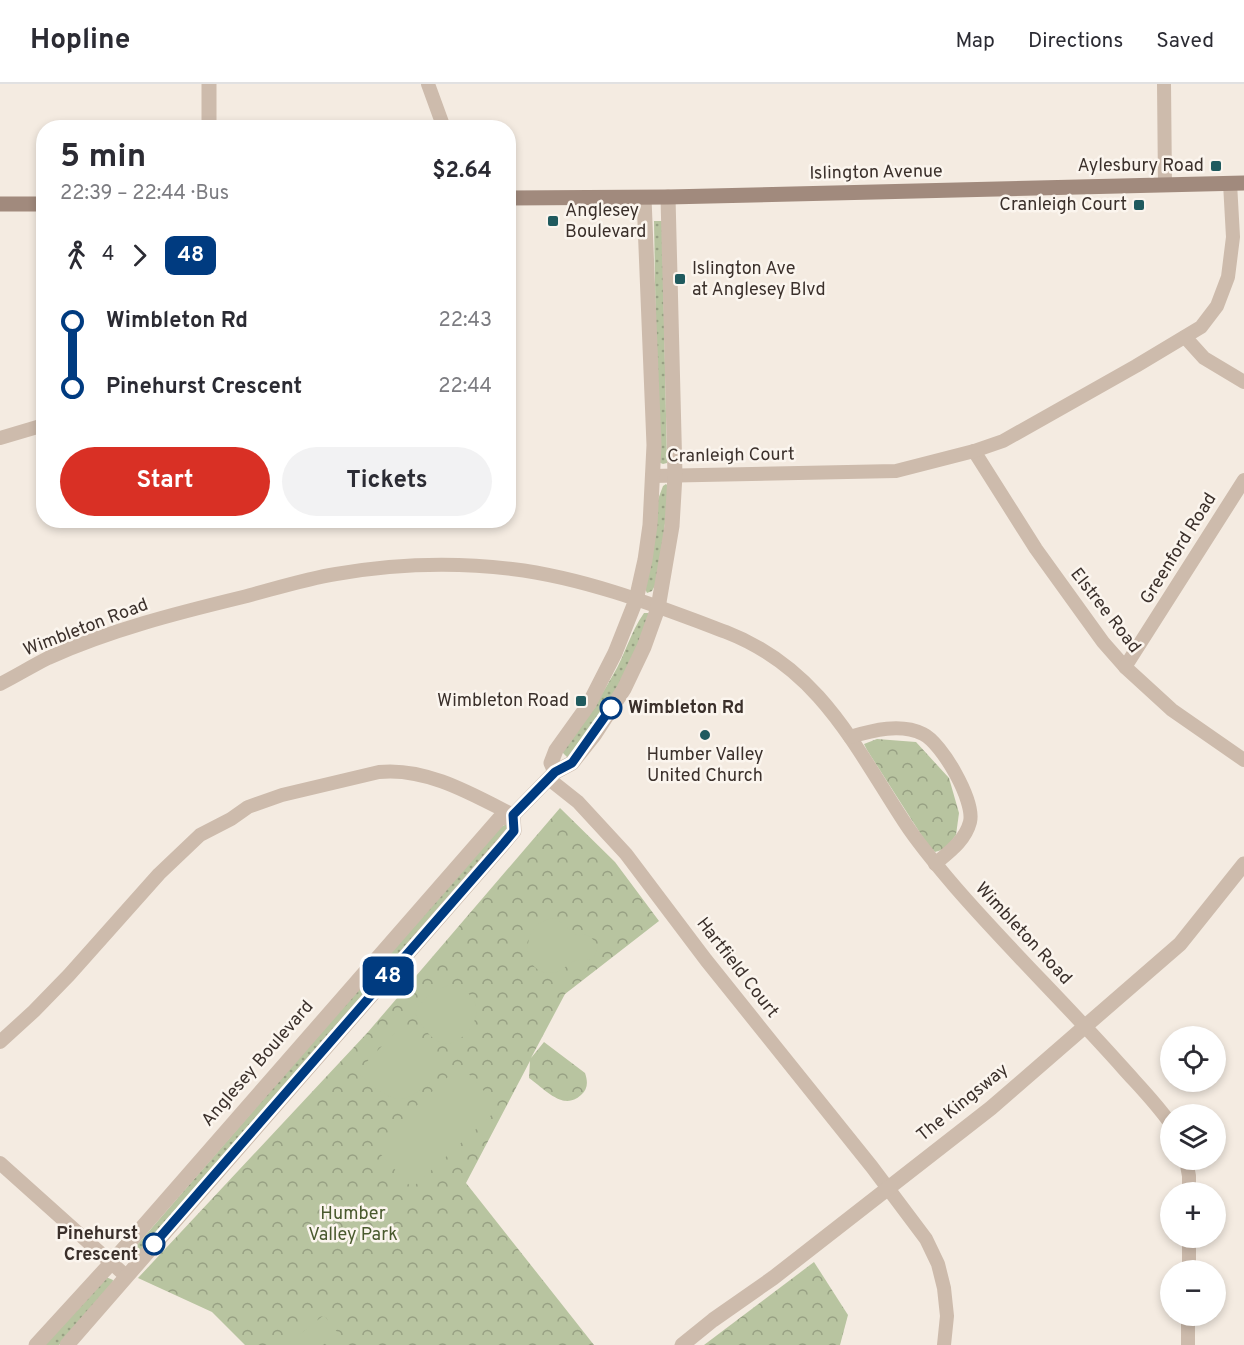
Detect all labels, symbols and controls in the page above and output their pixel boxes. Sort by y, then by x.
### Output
text: Hopline [30,23,130,59]
text: Map [955,28,995,55]
text: Directions [1028,28,1123,55]
text: Saved [1156,28,1214,55]
text: 5 min [60,137,146,179]
place label: Aylesbury Road [1078,155,1204,178]
text: $2.64 [432,158,492,185]
marker: Aylesbury Road [1209,159,1223,173]
street label: Islington Avenue [809,160,943,186]
text: 22:39 – 22:44 · Bus [60,181,229,207]
place label: Cranleigh Court [999,194,1127,217]
marker: Cranleigh Court [1132,198,1146,212]
place label: Anglesey Boulevard [565,200,646,244]
marker: Anglesey Boulevard [546,214,560,228]
icon: walk [60,239,93,272]
icon: forward [123,239,156,272]
text: 4 [102,242,114,268]
text: 48 [177,242,204,269]
place label: Islington Ave at Anglesey Blvd [692,258,826,302]
marker: Islington Ave at Anglesey Blvd [673,272,687,286]
text: Wimbleton Rd [106,308,248,335]
text: 22:43 [439,308,492,334]
text: Pinehurst Crescent [106,374,302,401]
text: 22:44 [438,374,492,400]
street label: Cranleigh Court [667,443,795,469]
button: Start [60,447,270,516]
button: Tickets [282,447,492,516]
street label: Greenford Road [1136,489,1222,609]
street label: Elstree Road [1065,564,1145,658]
street label: Wimbleton Road [20,594,152,662]
place label: Wimbleton Road [437,690,569,713]
marker: Wimbleton Road [574,694,588,708]
marker: Wimbleton Rd [600,697,622,719]
place label: Wimbleton Rd [628,697,744,720]
marker: Humber Valley United Church [698,728,712,742]
place label: Humber Valley United Church [646,744,764,788]
street label: Wimbleton Road [970,878,1076,990]
street label: Hartfield Court [691,913,783,1023]
line badge: 48 [361,956,415,996]
text: 48 [375,963,401,990]
street label: Anglesey Boulevard [197,996,319,1132]
map controls [1160,1026,1226,1326]
button: locate [1160,1026,1226,1092]
street label: The Kingsway [912,1059,1014,1147]
button: layers [1160,1104,1226,1170]
button: + [1160,1182,1226,1248]
park label: Humber Valley Park [308,1203,398,1247]
place label: Pinehurst Crescent [56,1223,138,1267]
marker: Pinehurst Crescent [143,1233,165,1255]
button: − [1160,1260,1226,1326]

